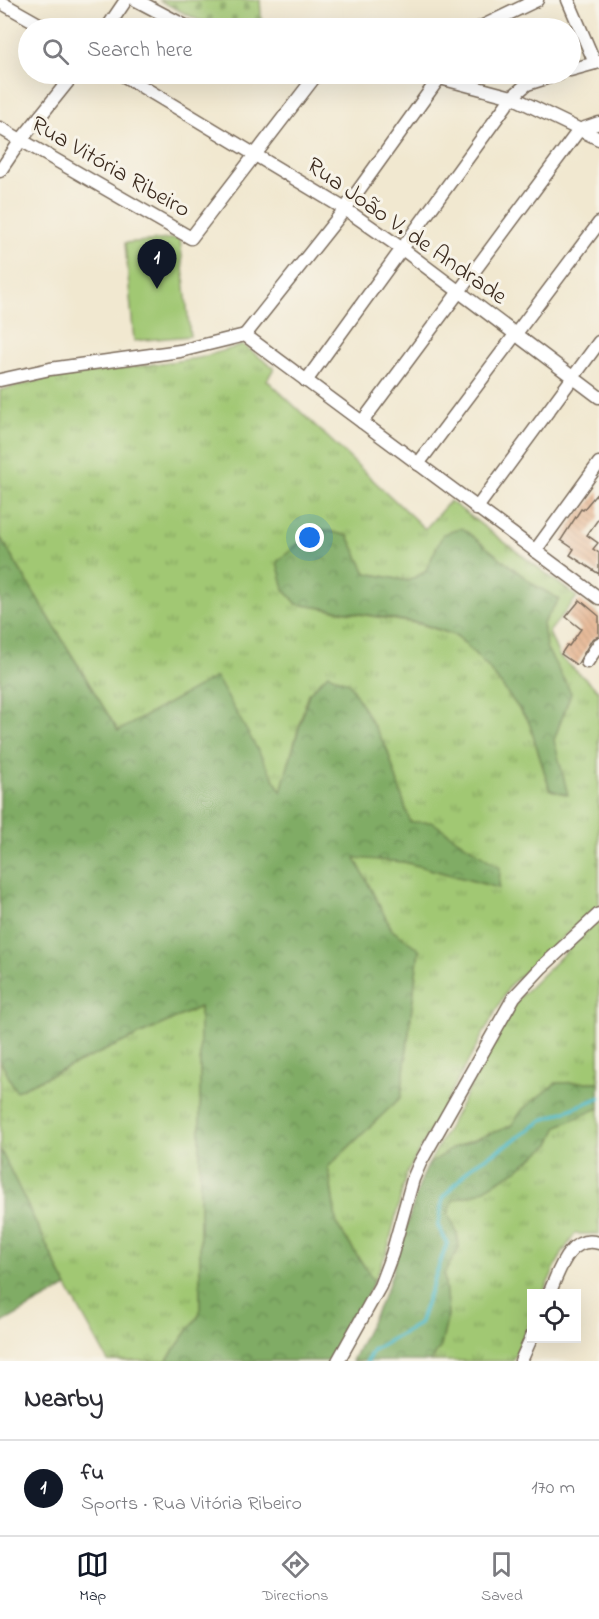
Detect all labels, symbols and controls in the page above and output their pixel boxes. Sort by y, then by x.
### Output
search box [18,18,581,84]
icon: search [39,35,72,68]
text: Search here [87,35,192,67]
street label: Rua Vitória Ribeiro [24,108,196,228]
street label: Rua João V. de Andrade [299,149,514,315]
pin: 1 [138,240,176,289]
your location [295,523,324,552]
map controls [527,1289,581,1343]
button: locate [527,1289,581,1343]
text: Nearby [24,1381,103,1419]
text: fu [81,1458,104,1490]
text: 1 [40,1474,47,1503]
text: 170 m [531,1474,575,1503]
text: Sports · Rua Vitória Ribeiro [81,1490,302,1519]
tab: Map [76,1548,109,1608]
tab: Directions [262,1548,328,1608]
tab: Saved [481,1548,523,1608]

